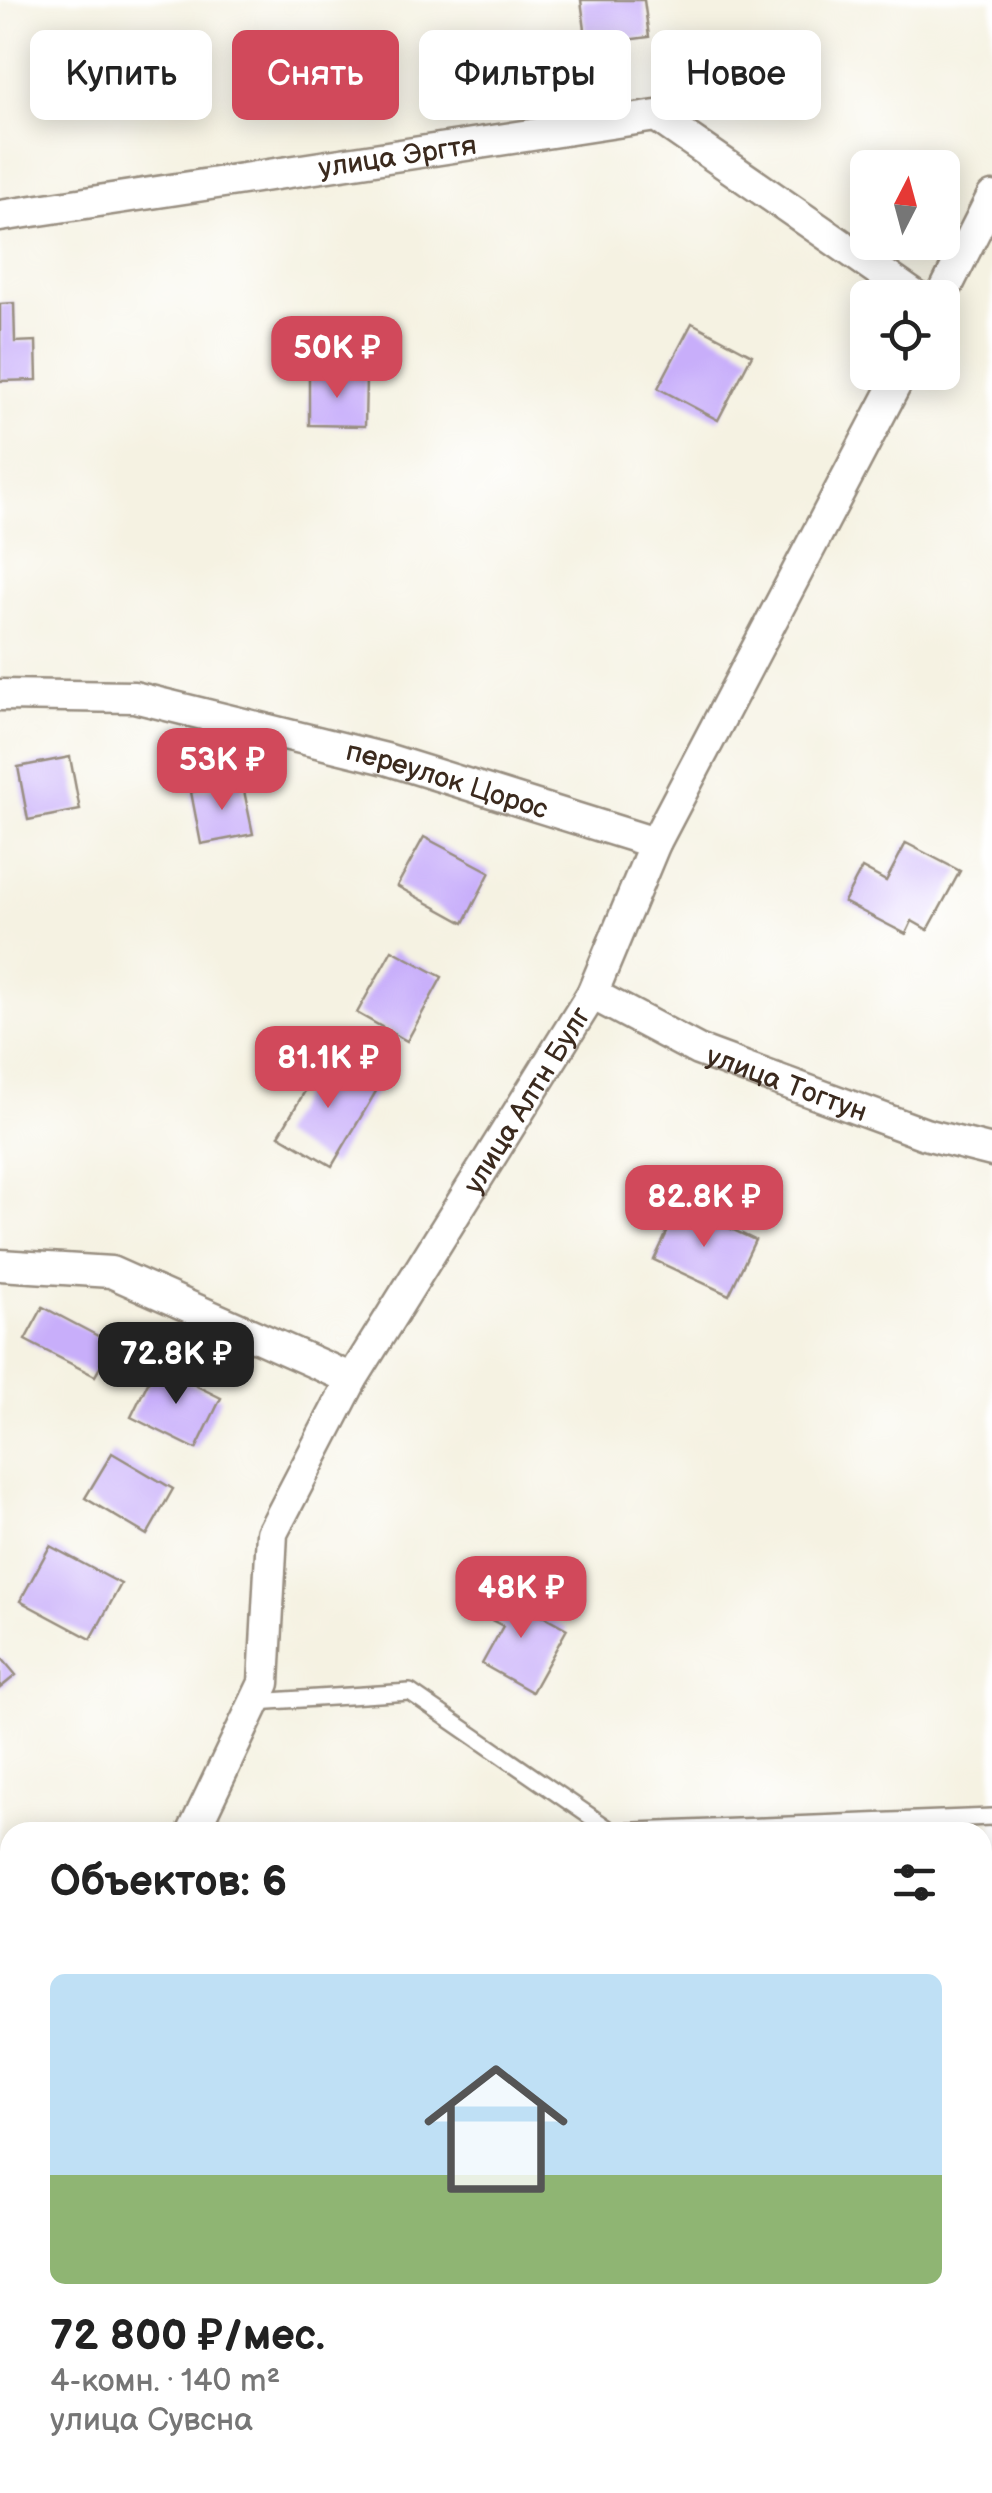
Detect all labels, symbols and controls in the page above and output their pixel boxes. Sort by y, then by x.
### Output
chip: Купить [30,30,212,120]
chip: Снять [232,30,399,120]
chip: Фильтры [419,30,631,120]
chip: Новое [651,30,821,120]
street label: улица Эргтя [316,129,479,185]
north arrow [850,150,960,260]
map controls [850,150,960,390]
button: locate [850,280,960,390]
pin: 50K ₽ [267,316,407,401]
text: 50K ₽ [293,329,381,368]
pin: 53K ₽ [152,728,292,813]
street label: переулок Цорос [343,735,552,827]
text: 53K ₽ [179,741,265,780]
street label: улица Алтн Булг [457,1001,598,1200]
pin: 81.1K ₽ [236,1026,420,1111]
text: 81.1K ₽ [277,1039,379,1078]
street label: улица Тогтун [702,1040,872,1129]
pin: 82.8K ₽ [612,1165,796,1250]
text: 82.8K ₽ [647,1178,761,1217]
pin: 72.8K ₽ [84,1322,268,1407]
text: 72.8K ₽ [120,1335,232,1374]
pin: 48K ₽ [451,1556,591,1641]
text: 48K ₽ [477,1569,565,1608]
icon: filters [887,1855,942,1910]
text: Объектов: 6 [50,1857,287,1908]
icon: home [406,2039,586,2219]
text: 72 800 ₽/мес. [50,2311,325,2362]
text: 4-комн. · 140 m² [50,2362,280,2401]
text: улица Сувсна [50,2401,253,2440]

